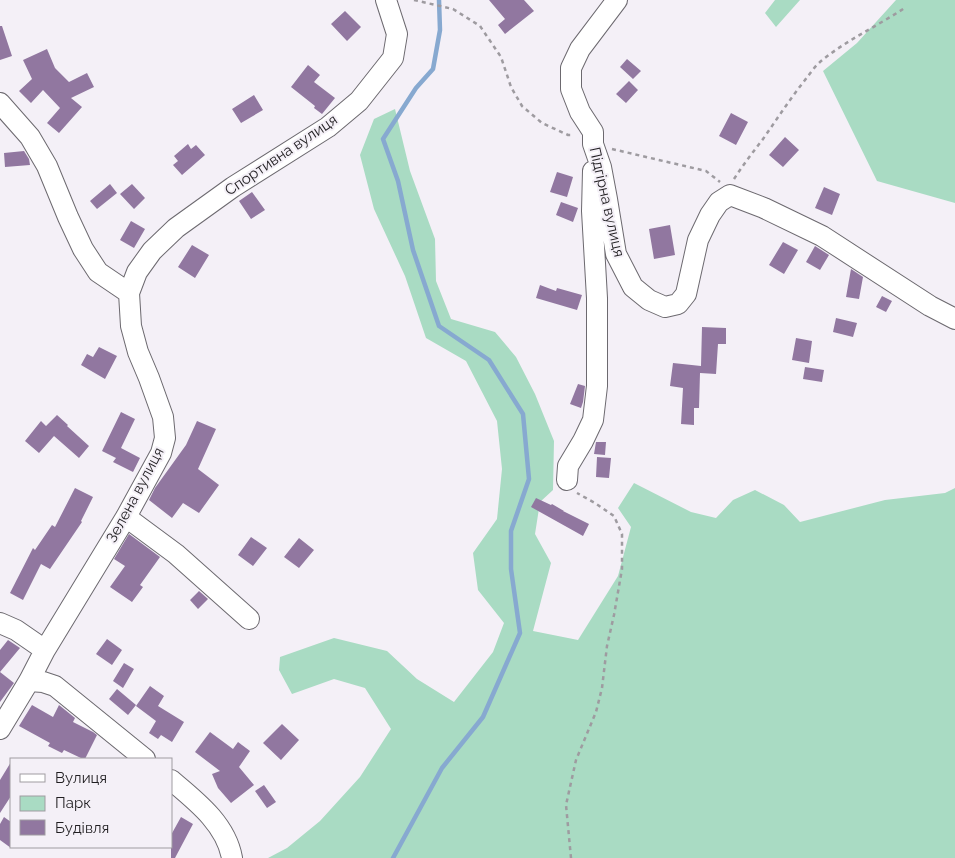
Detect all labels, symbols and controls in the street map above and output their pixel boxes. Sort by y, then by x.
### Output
street label: Спортивна вулиця [221,111,341,199]
street label: Підгірна вулиця [586,145,628,259]
street label: Зелена вулиця [102,444,168,546]
legend [10,758,172,848]
text: Вулиця [55,769,107,787]
text: Парк [55,794,91,812]
text: Будівля [55,819,109,837]

